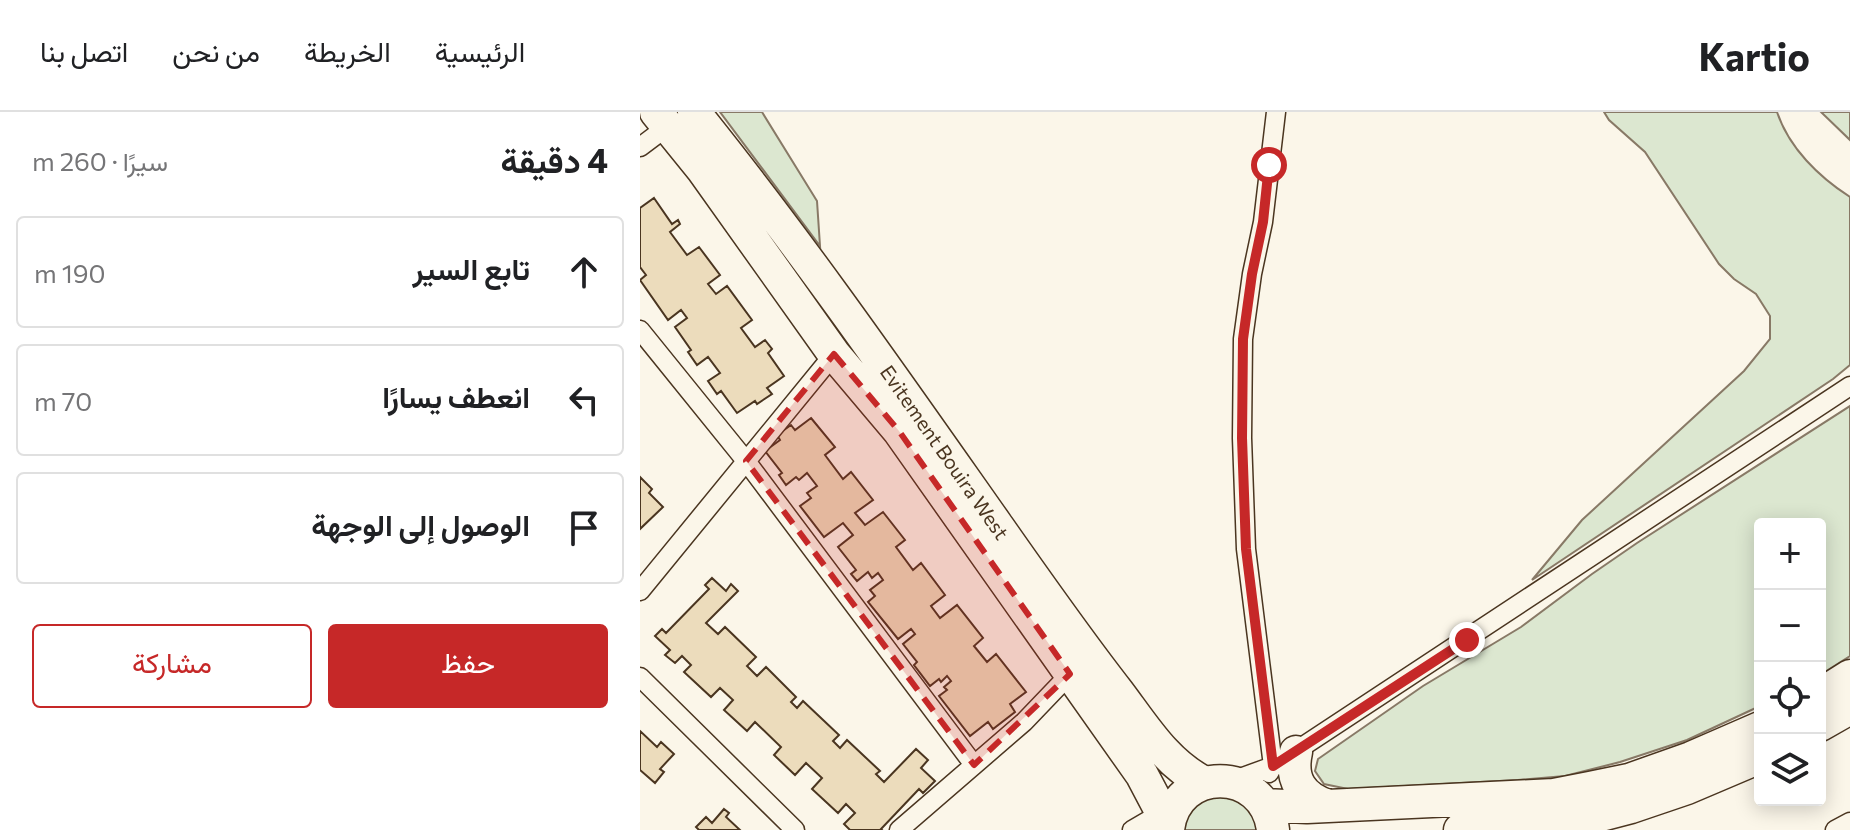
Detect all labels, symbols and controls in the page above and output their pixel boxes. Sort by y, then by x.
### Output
text: Kartio [1698,32,1810,79]
text: اتصل بنا [40,34,128,68]
text: من نحن [172,34,260,68]
text: الخريطة [304,34,391,68]
text: الرئيسية [435,34,525,68]
text: 4 دقيقة [500,138,608,180]
text: سيرًا · 260 m [32,145,168,176]
route start [1251,147,1287,183]
text: تابع السير [412,249,530,286]
icon: ahead [562,250,606,294]
text: 190 m [34,257,106,288]
street label: Evitement Bouira West [876,360,1014,544]
text: انعطف يسارًا [382,377,530,414]
icon: left [562,378,606,422]
text: 70 m [34,385,92,416]
text: الوصول إلى الوجهة [311,505,530,542]
icon: arrive [562,506,606,550]
map controls [1754,518,1826,806]
button: + [1754,518,1826,590]
button: − [1754,590,1826,662]
route end [1449,622,1485,658]
button: مشاركة [32,624,312,708]
button: حفظ [328,624,608,708]
button: locate [1754,662,1826,734]
button: layers [1754,734,1826,806]

